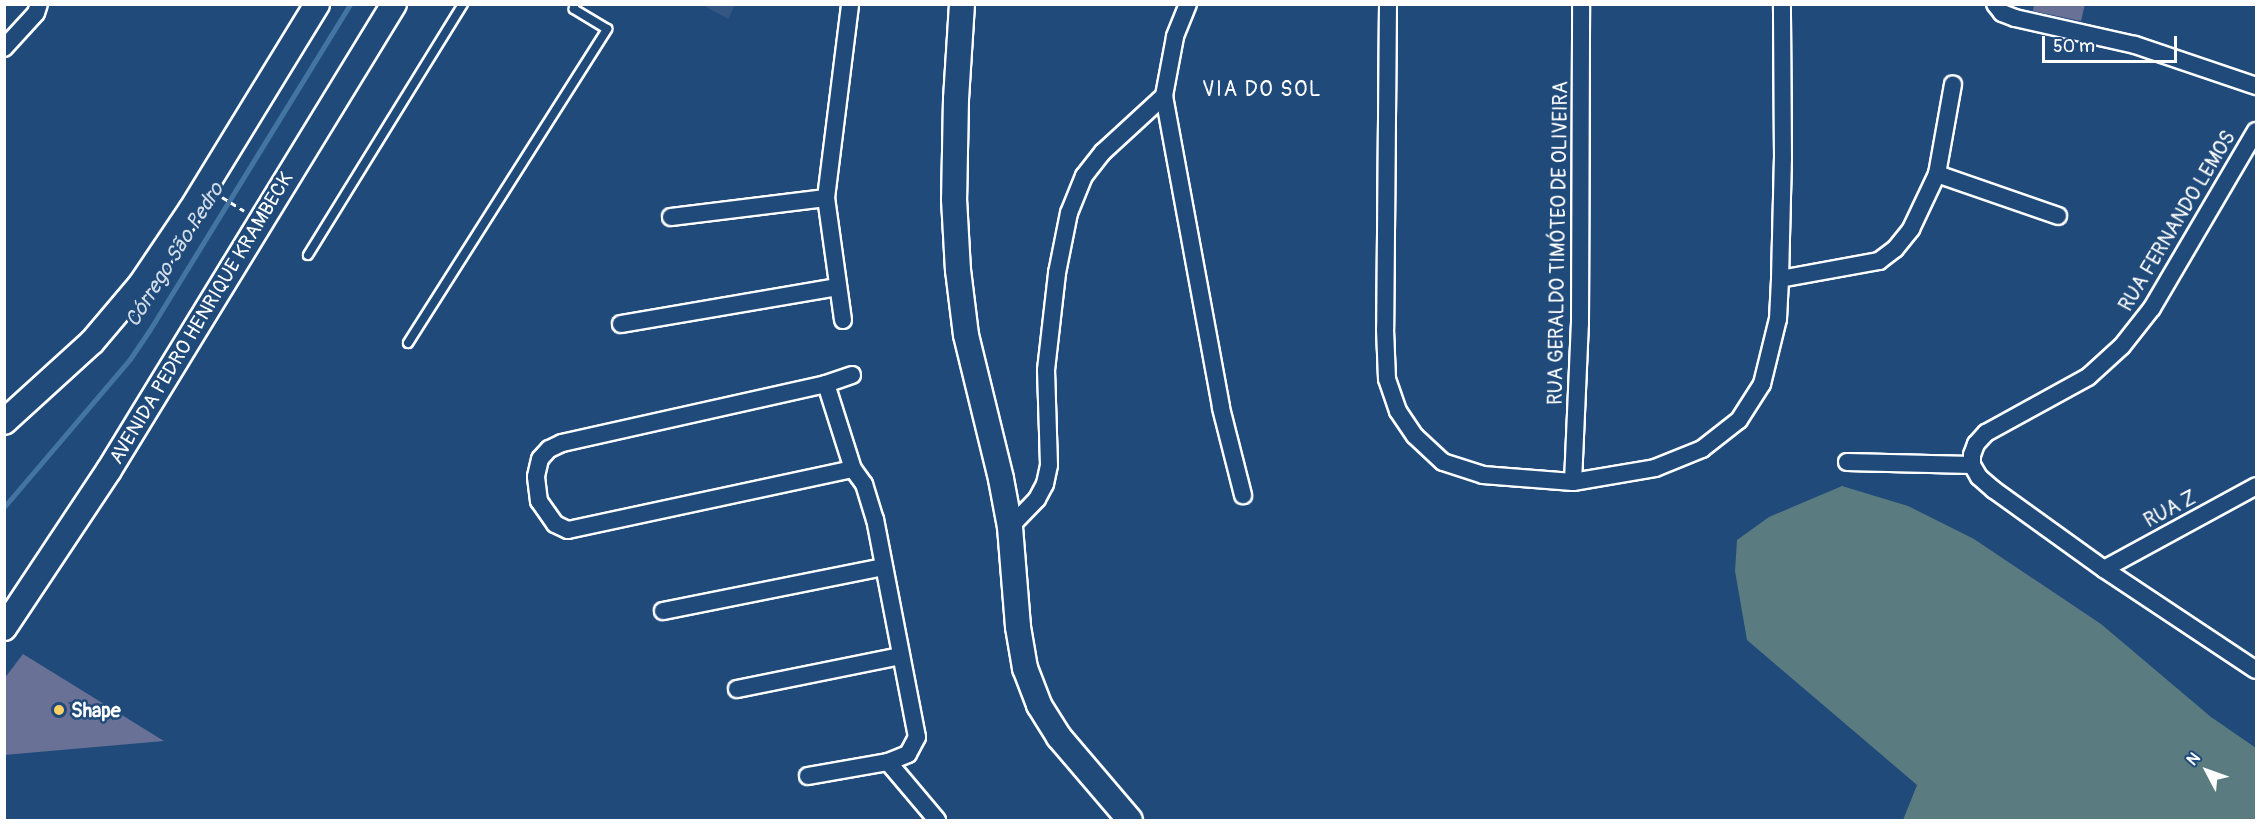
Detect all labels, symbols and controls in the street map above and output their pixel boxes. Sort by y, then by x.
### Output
scale bar [2045,24,2180,62]
text: 50 m [2053,35,2095,58]
district label: VIA DO SOL [1202,77,1322,103]
street label: RUA GERALDO TIMÓTEO DE OLIVEIRA [1543,81,1573,405]
street label: RUA FERNANDO LEMOS [2114,126,2240,316]
street label: AVENIDA PEDRO HENRIQUE KRAMBECK [104,168,298,468]
water label: Córrego São Pedro [121,178,229,332]
street label: RUA Z [2140,485,2200,533]
place label: Shape [71,698,121,722]
marker: Shape [52,703,66,717]
north arrow [2177,741,2237,801]
text: N [2182,749,2205,770]

